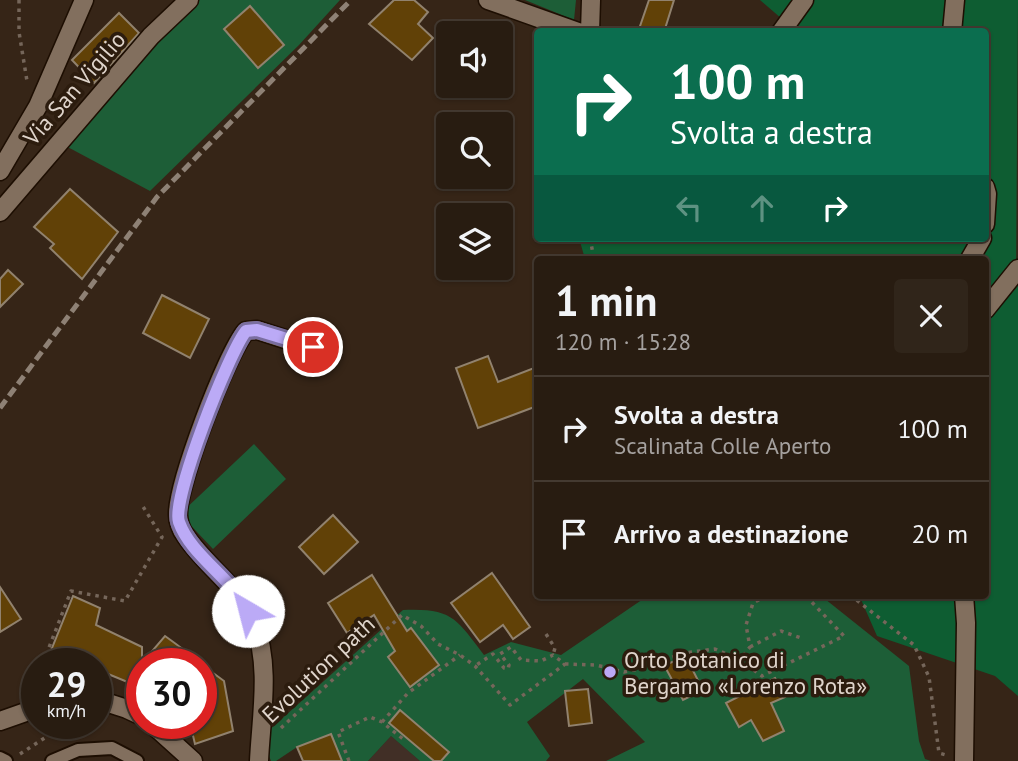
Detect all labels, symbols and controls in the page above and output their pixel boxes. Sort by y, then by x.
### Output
map controls [436,21,513,280]
button: sound [436,21,513,98]
street label: Via San Vigilio [16,25,131,152]
text: 100 m [670,49,805,113]
icon: right [555,56,646,147]
text: Svolta a destra [670,111,873,153]
button: search [436,112,513,189]
icon: left [670,189,708,227]
icon: ahead [743,189,781,227]
icon: right [816,189,854,227]
button: layers [436,203,513,280]
text: 1 min [555,273,657,328]
button: close [894,279,968,353]
pin [283,317,343,377]
text: 120 m · 15:28 [555,327,691,356]
icon: arrive [294,328,332,366]
text: Svolta a destra [614,398,779,431]
icon: right [555,410,593,448]
text: 100 m [897,412,968,445]
text: Scalinata Colle Aperto [614,431,831,460]
icon: arrive [555,515,593,553]
text: Arrivo a destinazione [614,517,849,550]
text: 20 m [912,517,968,550]
position arrow [211,574,285,648]
street label: Evolution path [256,609,380,729]
place label: Orto Botanico di Bergamo «Lorenzo Rota» [624,645,867,700]
speed limit sign: 30 [126,648,217,739]
text: 29 [47,661,86,707]
marker: Orto Botanico di Bergamo «Lorenzo Rota» [602,664,618,680]
text: km/h [47,699,86,722]

